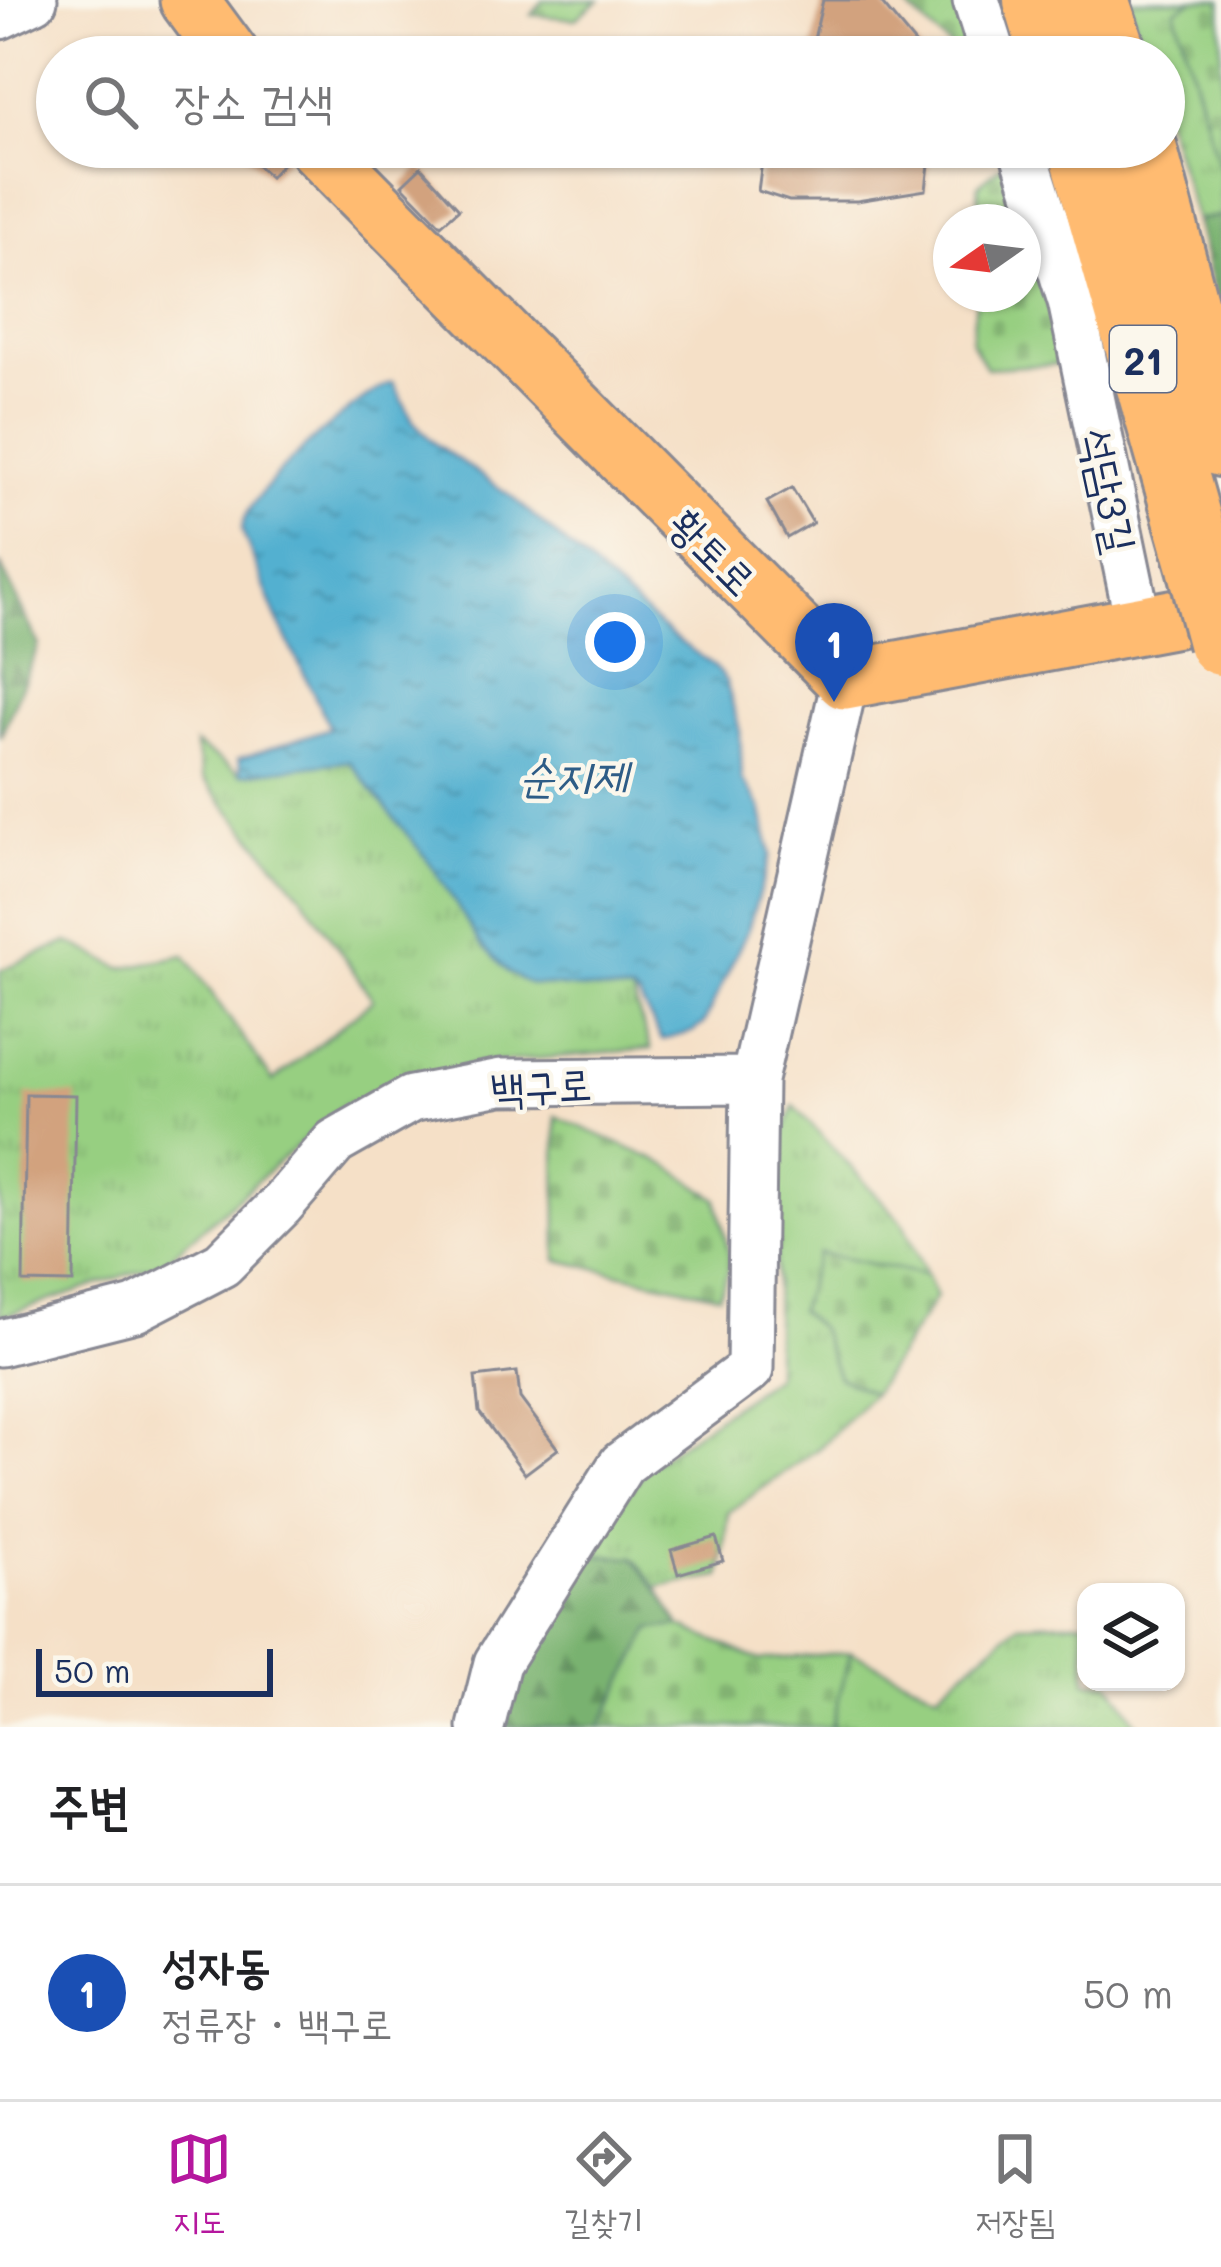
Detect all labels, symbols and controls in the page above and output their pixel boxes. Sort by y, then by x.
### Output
search box [36,36,1185,168]
icon: search [78,69,144,135]
text: 장소 검색 [174,71,333,129]
north arrow [933,204,1041,312]
road number: 21 [1110,326,1176,392]
street label: 석담3길 [1070,423,1150,557]
street label: 황토로 [659,496,769,606]
pin: 1 [795,603,873,702]
your location [585,612,645,672]
water label: 순지제 [519,745,633,803]
street label: 백구로 [489,1055,593,1115]
map controls [1077,1583,1185,1691]
button: layers [1077,1583,1185,1691]
scale bar [36,1643,273,1696]
text: 50 m [54,1648,130,1691]
text: 주변 [48,1770,130,1837]
text: 성자동 [162,1935,271,1993]
text: 1 [78,1967,96,2018]
text: 50 m [1083,1967,1173,2018]
text: 정류장 · 백구로 [162,1997,392,2048]
tab: 지도 [166,2126,232,2244]
tab: 길찾기 [564,2126,643,2244]
tab: 저장됨 [975,2126,1055,2244]

